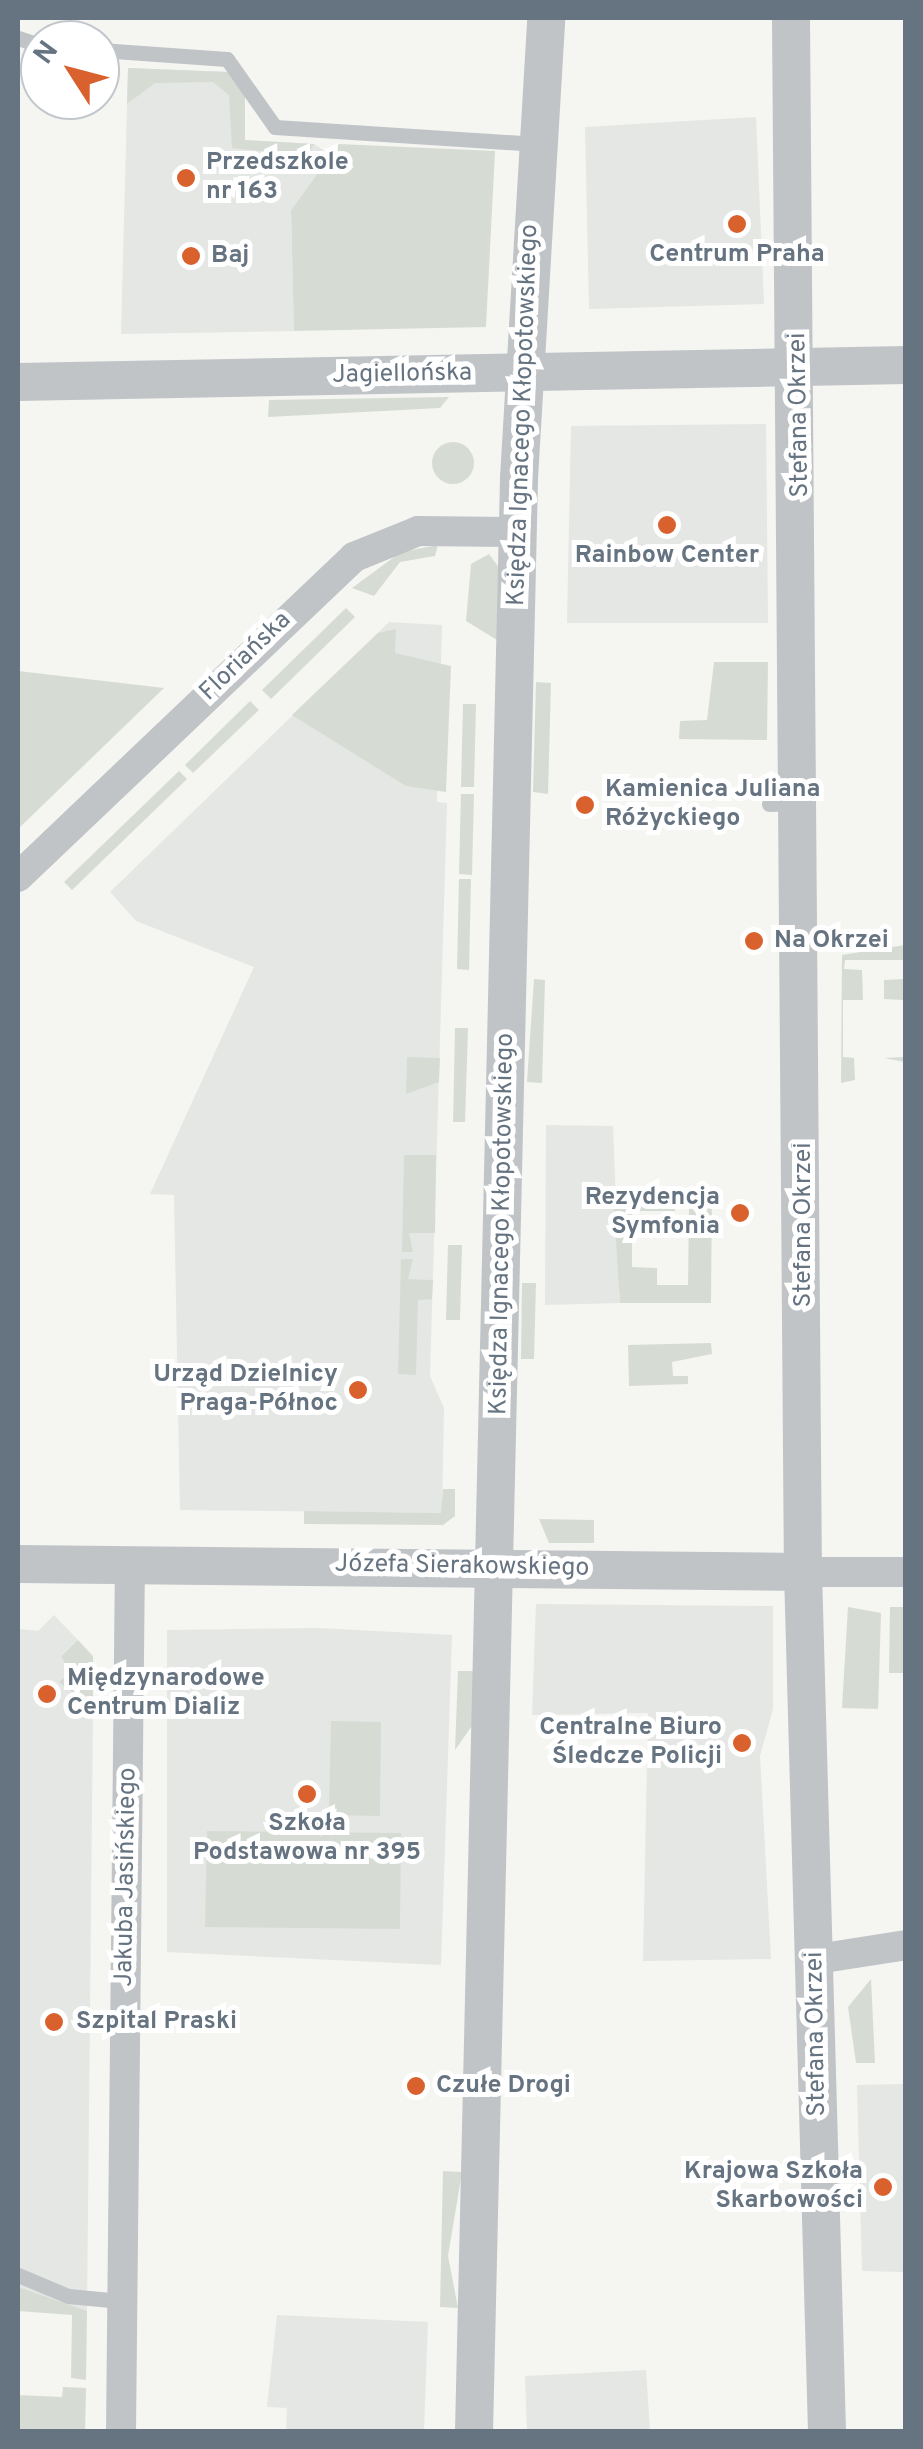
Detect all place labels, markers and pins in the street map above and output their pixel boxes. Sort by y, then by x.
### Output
place label: Przedszkole nr 163 [206,149,349,208]
marker: Przedszkole nr 163 [175,167,197,189]
marker: Centrum Praha [726,213,748,235]
place label: Centrum Praha [649,240,825,270]
place label: Baj [211,241,249,271]
marker: Baj [180,245,202,267]
marker: Rainbow Center [656,514,678,536]
place label: Rainbow Center [575,541,759,571]
place label: Kamienica Juliana Różyckiego [605,776,820,835]
marker: Kamienica Juliana Różyckiego [574,794,596,816]
place label: Na Okrzei [774,926,889,956]
marker: Na Okrzei [743,930,765,952]
place label: Rezydencja Symfonia [585,1184,720,1243]
marker: Rezydencja Symfonia [729,1202,751,1224]
place label: Urząd Dzielnicy Praga-Północ [153,1361,338,1420]
marker: Urząd Dzielnicy Praga-Północ [347,1379,369,1401]
place label: Międzynarodowe Centrum Dializ [67,1665,265,1724]
marker: Międzynarodowe Centrum Dializ [36,1683,58,1705]
place label: Centralne Biuro Śledcze Policji [539,1714,722,1773]
marker: Centralne Biuro Śledcze Policji [731,1732,753,1754]
marker: Szkoła Podstawowa nr 395 [296,1783,318,1805]
place label: Szkoła Podstawowa nr 395 [193,1810,421,1869]
place label: Szpital Praski [76,2007,237,2037]
marker: Szpital Praski [41,2009,67,2035]
place label: Czułe Drogi [436,2071,571,2101]
marker: Czułe Drogi [405,2075,427,2097]
place label: Krajowa Szkoła Skarbowości [684,2158,863,2217]
marker: Krajowa Szkoła Skarbowości [872,2176,894,2198]

